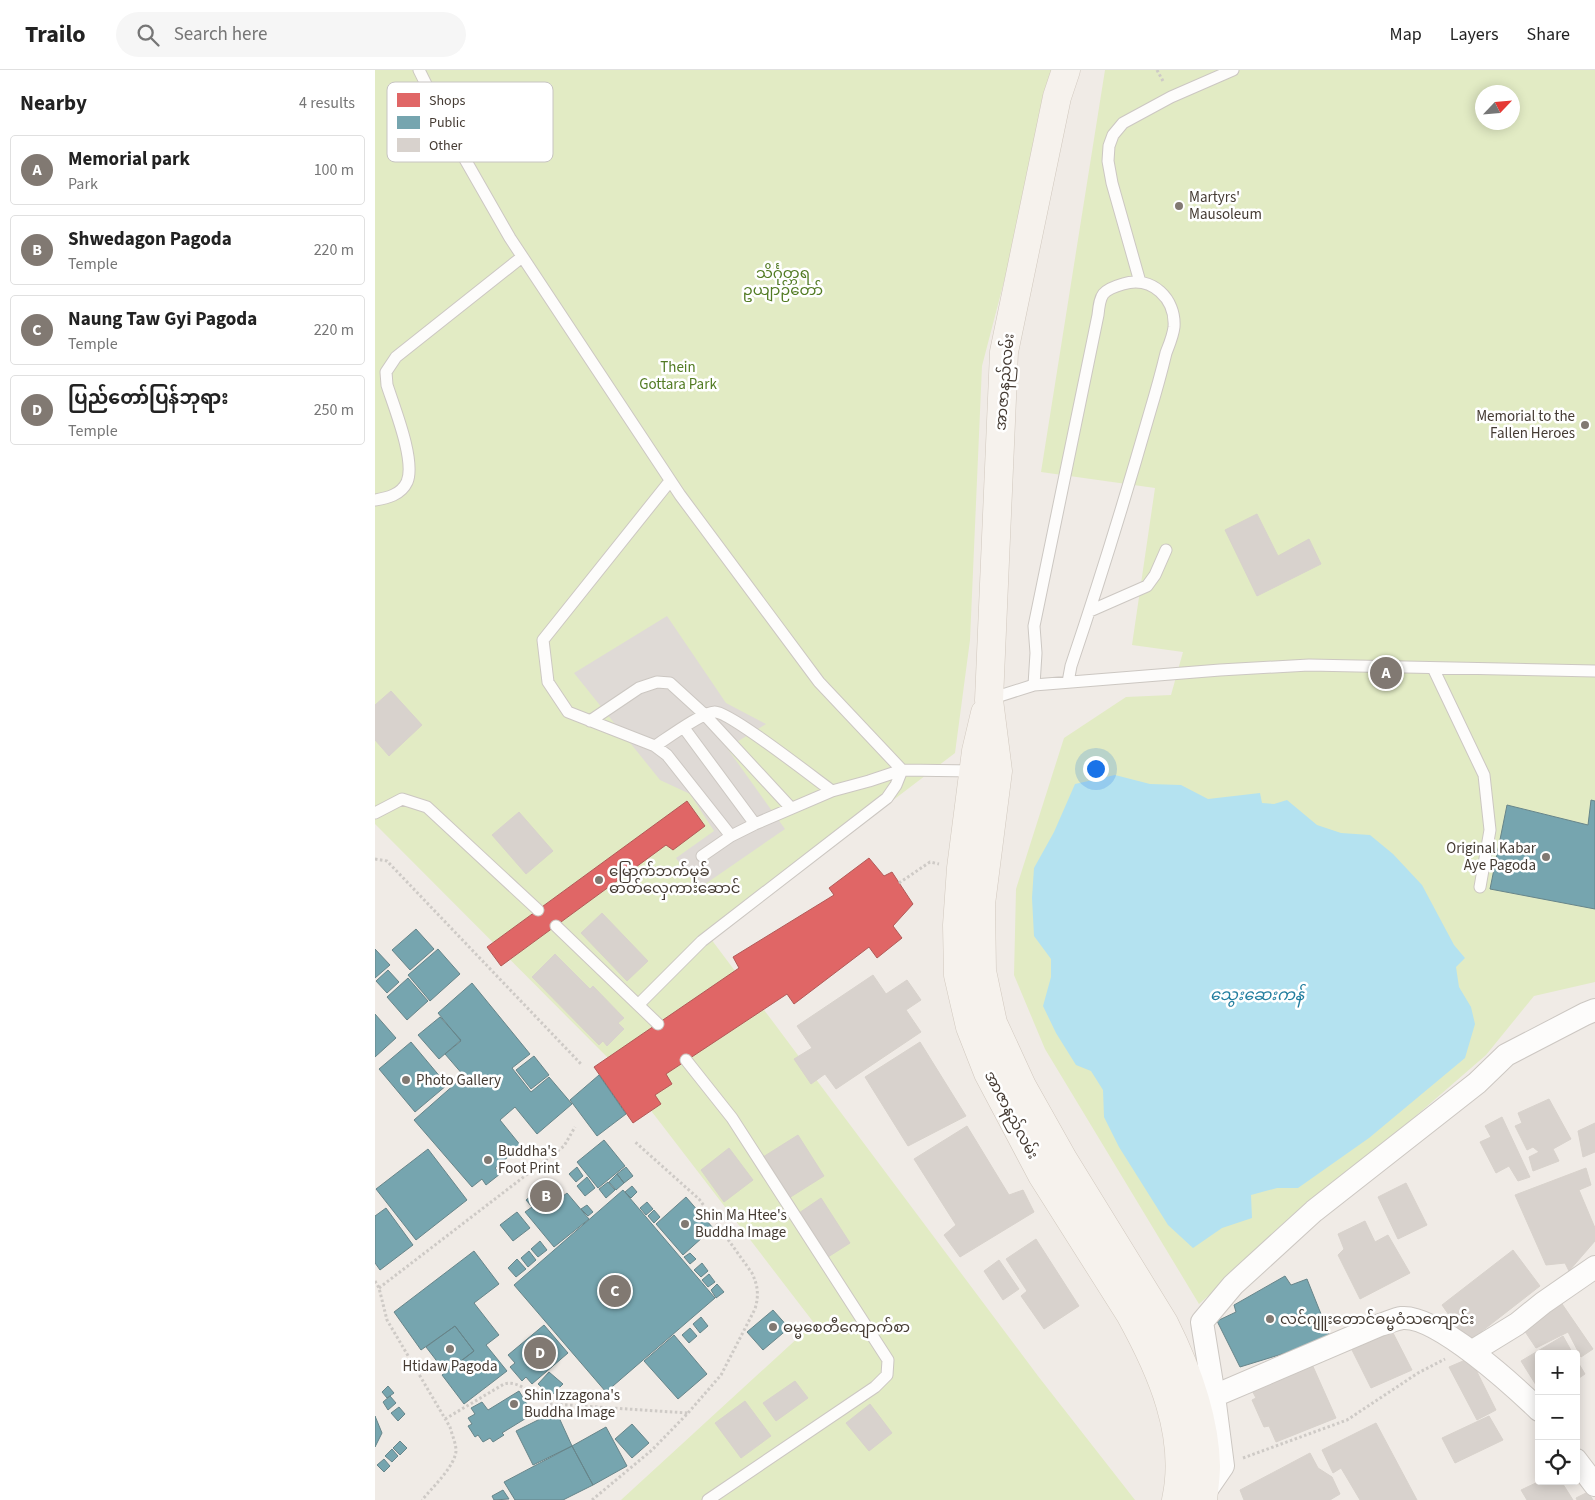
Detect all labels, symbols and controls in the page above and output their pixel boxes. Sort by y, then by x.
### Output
search box [116,12,466,57]
text: Trailo [25,17,86,52]
icon: search [134,21,162,49]
text: Search here [174,21,267,48]
text: Map [1390,22,1422,47]
text: Layers [1450,22,1499,47]
text: Share [1527,22,1570,47]
legend [387,82,553,162]
north arrow [1475,85,1520,130]
text: Nearby [20,88,87,118]
text: Shops [429,91,465,111]
text: 4 results [299,92,355,114]
text: Public [429,113,466,133]
text: Other [429,136,463,156]
text: Memorial park [68,146,190,173]
text: A [32,159,42,181]
text: 100 m [314,159,354,181]
text: Park [68,173,98,195]
place label: Martyrs' Mausoleum [1189,187,1262,225]
marker: Martyrs' Mausoleum [1173,200,1185,212]
text: Shwedagon Pagoda [68,226,232,253]
text: B [32,239,42,261]
text: 220 m [314,239,354,261]
text: Temple [68,253,118,275]
park label: သိင်္ဂုတ္တရ ဥယျာဉ်တော် [743,263,823,302]
text: Naung Taw Gyi Pagoda [68,306,257,333]
text: C [32,319,42,341]
text: 220 m [314,319,354,341]
text: Temple [68,333,118,355]
street label: အာဇာနည်လမ်း [990,333,1021,431]
park label: Thein Gottara Park [639,357,717,395]
text: ပြည်တော်ပြန်ဘုရား [68,385,229,412]
text: D [32,399,42,421]
text: 250 m [314,399,354,421]
place label: Memorial to the Fallen Heroes [1476,406,1575,444]
marker: Memorial to the Fallen Heroes [1579,419,1591,431]
text: Temple [68,420,118,442]
pin: A [1370,654,1402,692]
your location [1083,756,1109,782]
place label: Original Kabar Aye Pagoda [1446,838,1537,876]
marker: Original Kabar Aye Pagoda [1540,851,1552,863]
place label: မြောက်ဘက်မုခ် ဓာတ်လှေကားဆောင် [609,861,741,900]
marker: မြောက်ဘက်မုခ် ဓာတ်လှေကားဆောင် [593,874,605,886]
water label: သွေးဆေးကန် [1210,983,1307,1008]
street label: အာဇာနည်လမ်း [978,1067,1043,1163]
place label: Photo Gallery [416,1070,501,1091]
marker: Photo Gallery [400,1074,412,1086]
place label: Buddha's Foot Print [498,1141,560,1179]
marker: Buddha's Foot Print [482,1154,494,1166]
pin: B [530,1177,562,1215]
place label: Shin Ma Htee's Buddha Image [695,1205,787,1243]
marker: Shin Ma Htee's Buddha Image [679,1218,691,1230]
pin: C [599,1272,631,1310]
place label: လင်ဂျူးတောင်ဓမ္မဝံသကျောင်း [1280,1309,1474,1331]
marker: လင်ဂျူးတောင်ဓမ္မဝံသကျောင်း [1264,1313,1276,1325]
place label: ဓမ္မစေတီကျောက်စာ [783,1317,910,1339]
marker: ဓမ္မစေတီကျောက်စာ [767,1321,779,1333]
pin: D [524,1334,556,1372]
marker: Htidaw Pagoda [444,1343,456,1355]
map controls [1535,1350,1580,1485]
button: + [1535,1350,1580,1395]
place label: Htidaw Pagoda [403,1356,498,1377]
place label: Shin Izzagona's Buddha Image [524,1385,620,1423]
button: − [1535,1395,1580,1440]
marker: Shin Izzagona's Buddha Image [508,1398,520,1410]
button: locate [1535,1440,1580,1485]

